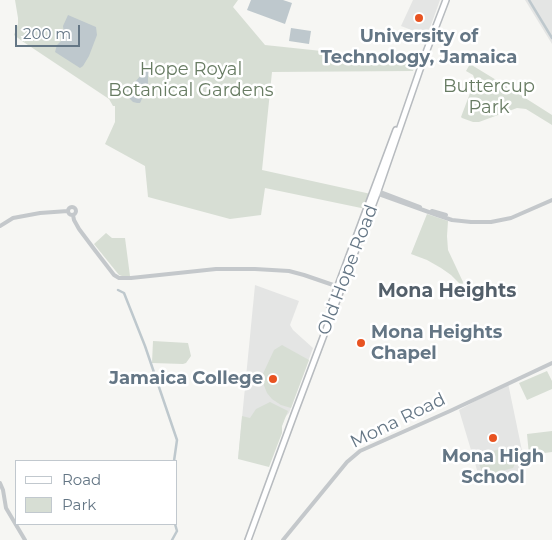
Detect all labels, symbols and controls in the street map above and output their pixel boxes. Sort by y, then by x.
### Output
marker: University of Technology, Jamaica [413,12,425,24]
scale bar [18,15,82,47]
text: 200 m [23,24,71,43]
place label: University of Technology, Jamaica [321,26,517,68]
park label: Hope Royal Botanical Gardens [108,59,274,102]
park label: Buttercup Park [443,76,535,118]
street label: Old Hope Road [313,202,383,338]
district label: Mona Heights [378,280,516,302]
place label: Mona Heights Chapel [371,322,502,364]
marker: Mona Heights Chapel [355,337,367,349]
place label: Jamaica College [109,368,263,390]
marker: Jamaica College [267,373,279,385]
street label: Mona Road [347,389,449,453]
marker: Mona High School [487,432,499,444]
place label: Mona High School [442,446,544,488]
legend [15,460,178,525]
text: Road [62,470,101,489]
text: Park [62,495,96,514]

